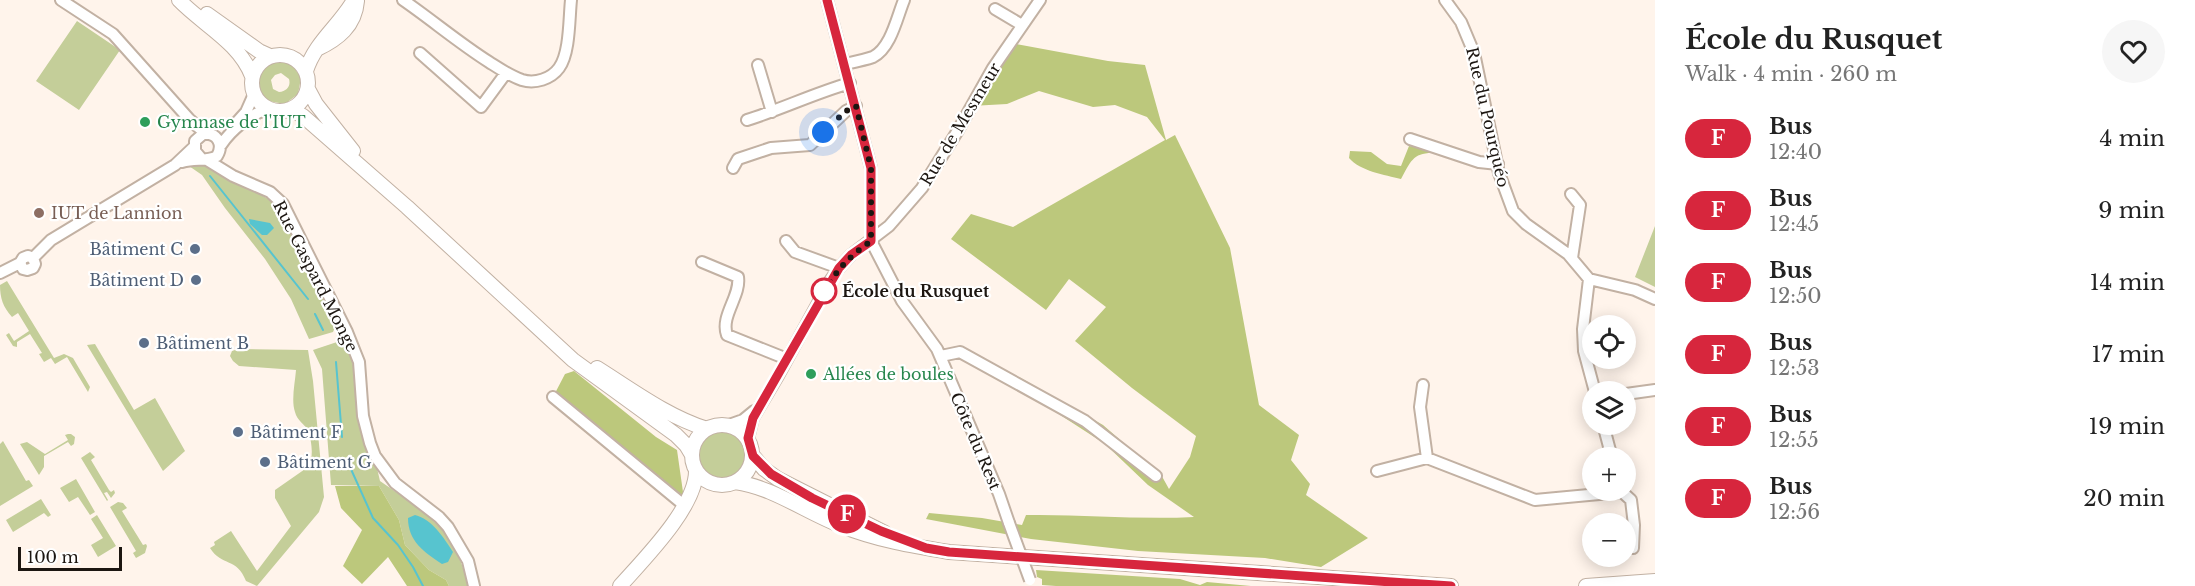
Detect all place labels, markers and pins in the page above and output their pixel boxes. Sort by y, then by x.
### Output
place label: Gymnase de l'IUT [157,112,306,132]
marker: Gymnase de l'IUT [138,115,152,129]
place label: IUT de Lannion [51,203,182,223]
marker: IUT de Lannion [32,206,46,220]
place label: Bâtiment C [90,239,183,259]
marker: Bâtiment C [188,242,202,256]
place label: Bâtiment D [89,270,184,290]
marker: Bâtiment D [189,273,203,287]
marker: École du Rusquet [811,278,837,304]
place label: École du Rusquet [842,281,990,301]
place label: Bâtiment B [156,333,249,353]
marker: Bâtiment B [137,336,151,350]
place label: Allées de boules [822,364,954,384]
marker: Allées de boules [804,367,818,381]
place label: Bâtiment F [250,422,342,442]
marker: Bâtiment F [231,425,245,439]
place label: Bâtiment G [277,452,372,472]
marker: Bâtiment G [258,455,272,469]

